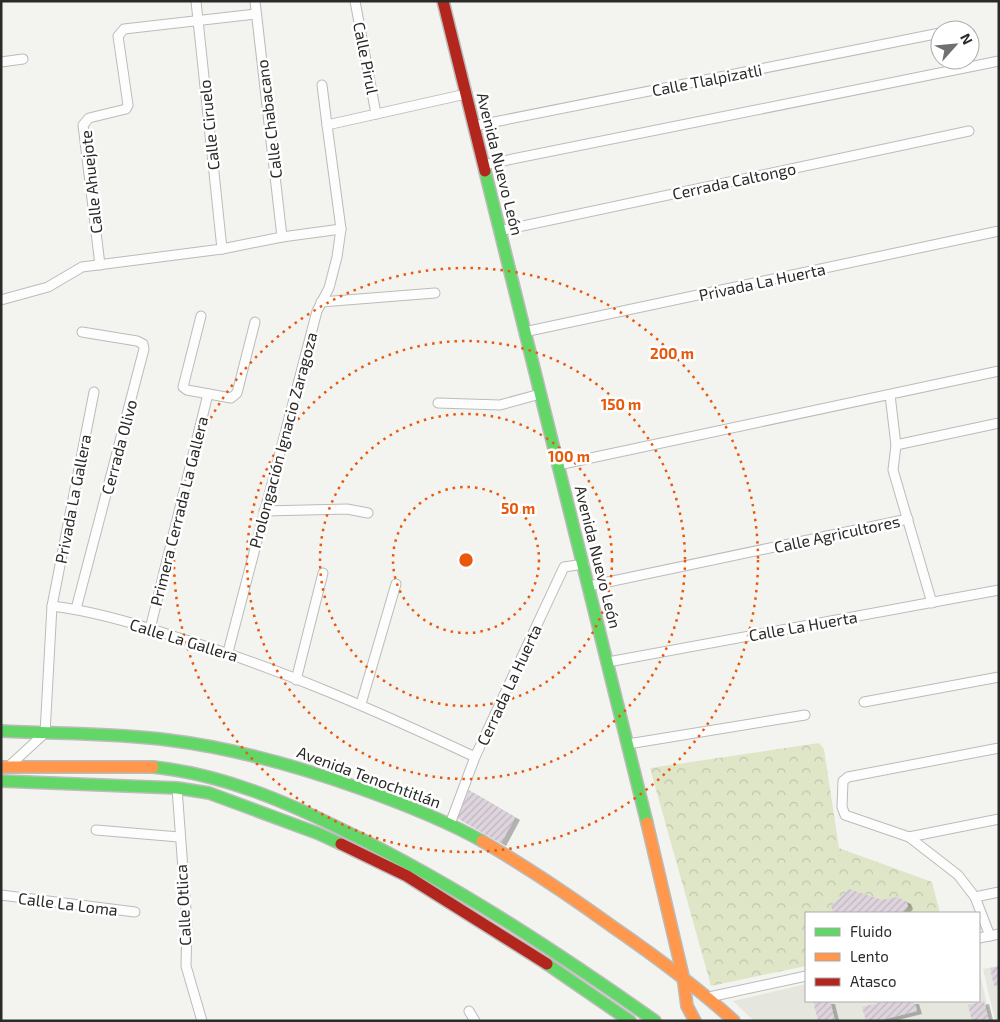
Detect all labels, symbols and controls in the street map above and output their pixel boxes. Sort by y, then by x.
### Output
street label: Calle Pirul [350,20,383,96]
north arrow [930,20,980,70]
text: N [957,31,977,47]
street label: Calle Chabacano [252,59,285,180]
street label: Calle Tlalpizatli [650,60,764,100]
street label: Calle Ciruelo [194,79,223,171]
street label: Avenida Nuevo León [474,90,527,237]
street label: Calle Ahuejote [76,129,106,235]
street label: Cerrada Caltongo [670,158,797,203]
street label: Privada La Huerta [697,259,827,304]
street label: Prolongación Ignacio Zaragoza [245,330,321,550]
text: 200 m [650,344,694,362]
text: 150 m [601,395,641,413]
street label: Cerrada Olivo [97,397,140,497]
street label: Primera Cerrada La Gallera [146,414,211,608]
street label: Privada La Gallera [51,433,94,565]
text: 100 m [548,447,590,465]
street label: Avenida Nuevo León [572,483,625,630]
text: 50 m [501,499,535,517]
street label: Calle Agricultores [772,511,902,556]
centre of rings [457,551,475,569]
street label: Calle La Huerta [747,607,859,644]
street label: Calle La Gallera [128,614,241,665]
street label: Cerrada La Huerta [472,621,545,748]
street label: Avenida Tenochtitlán [295,742,444,811]
street label: Calle Otlica [171,864,194,946]
street label: Calle La Loma [17,888,119,919]
legend [805,912,980,1002]
text: Fluido [850,922,892,940]
text: Lento [850,947,889,965]
text: Atasco [850,972,896,990]

